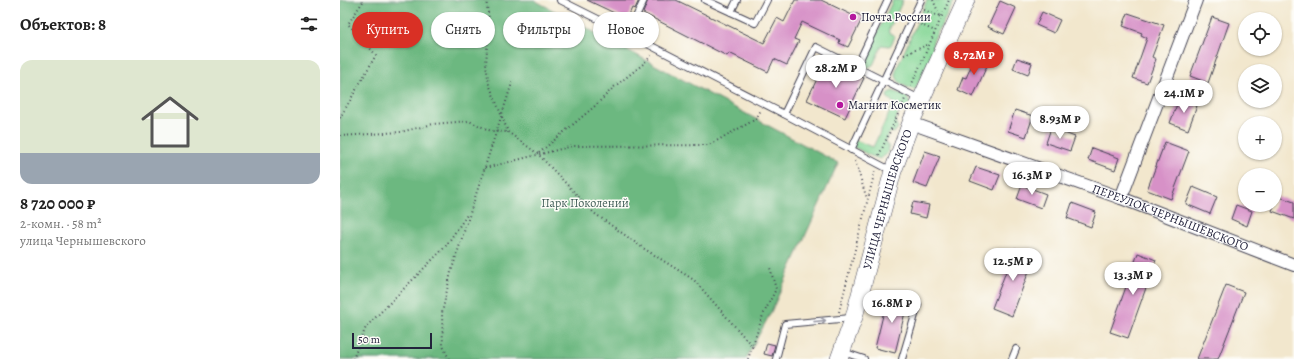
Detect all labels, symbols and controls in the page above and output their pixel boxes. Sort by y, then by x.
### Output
place label: Почта России [861,9,931,25]
chip: Купить [352,12,423,48]
chip: Снять [431,12,495,48]
chip: Фильтры [503,12,585,48]
chip: Новое [593,12,659,48]
marker: Почта России [848,12,858,22]
map controls [1238,12,1282,212]
button: locate [1238,12,1282,56]
text: Объектов: 8 [20,13,106,36]
icon: filters [298,13,320,35]
pin: 8.72M ₽ [937,42,1011,76]
text: 8.72M ₽ [953,46,995,63]
pin: 28.2M ₽ [799,55,873,89]
text: 28.2M ₽ [815,59,857,76]
button: layers [1238,64,1282,108]
pin: 24.1M ₽ [1147,80,1221,114]
text: 24.1M ₽ [1164,84,1204,101]
icon: home [134,86,206,158]
place label: Магнит Косметик [848,97,941,113]
marker: Магнит Косметик [835,100,845,110]
pin: 8.93M ₽ [1023,106,1097,140]
text: 8.93M ₽ [1039,110,1081,127]
button: + [1238,116,1282,160]
street label: УЛИЦА ЧЕРНЫШЕВСКОГО [859,127,916,271]
pin: 16.3M ₽ [995,162,1069,196]
text: 16.3M ₽ [1012,166,1052,183]
button: − [1238,168,1282,212]
street label: ПЕРЕУЛОК ЧЕРНЫШЕВСКОГО [1090,180,1251,255]
text: 8 720 000 ₽ [20,192,95,215]
park label: Парк Поколений [541,195,629,211]
text: 2-комн. · 58 m² [20,215,101,232]
text: улица Чернышевского [20,232,146,249]
pin: 12.5M ₽ [976,248,1050,282]
text: 12.5M ₽ [993,252,1033,269]
pin: 13.3M ₽ [1096,262,1170,296]
text: 13.3M ₽ [1113,266,1153,283]
pin: 16.8M ₽ [855,290,929,324]
text: 16.8M ₽ [872,294,912,311]
one-way arrow [813,317,826,325]
scale bar [352,331,432,350]
text: 50 m [358,332,380,347]

